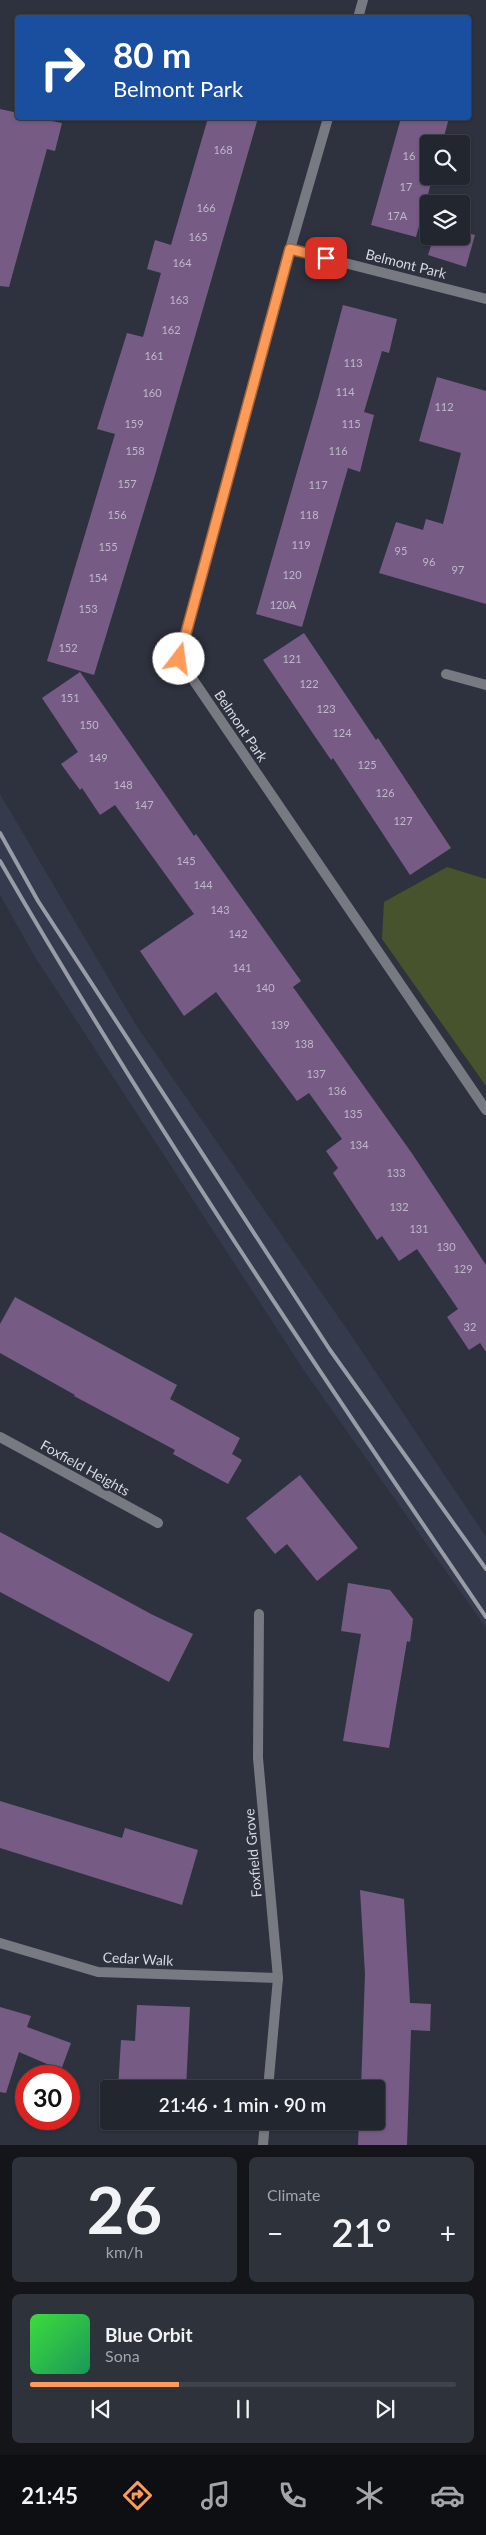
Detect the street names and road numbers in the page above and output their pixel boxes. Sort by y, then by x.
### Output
street label: Belmont Park [364,245,449,282]
street label: Belmont Park [211,687,272,766]
street label: Foxfield Heights [38,1436,133,1499]
street label: Foxfield Grove [240,1808,265,1898]
street label: Cedar Walk [102,1948,175,1969]

